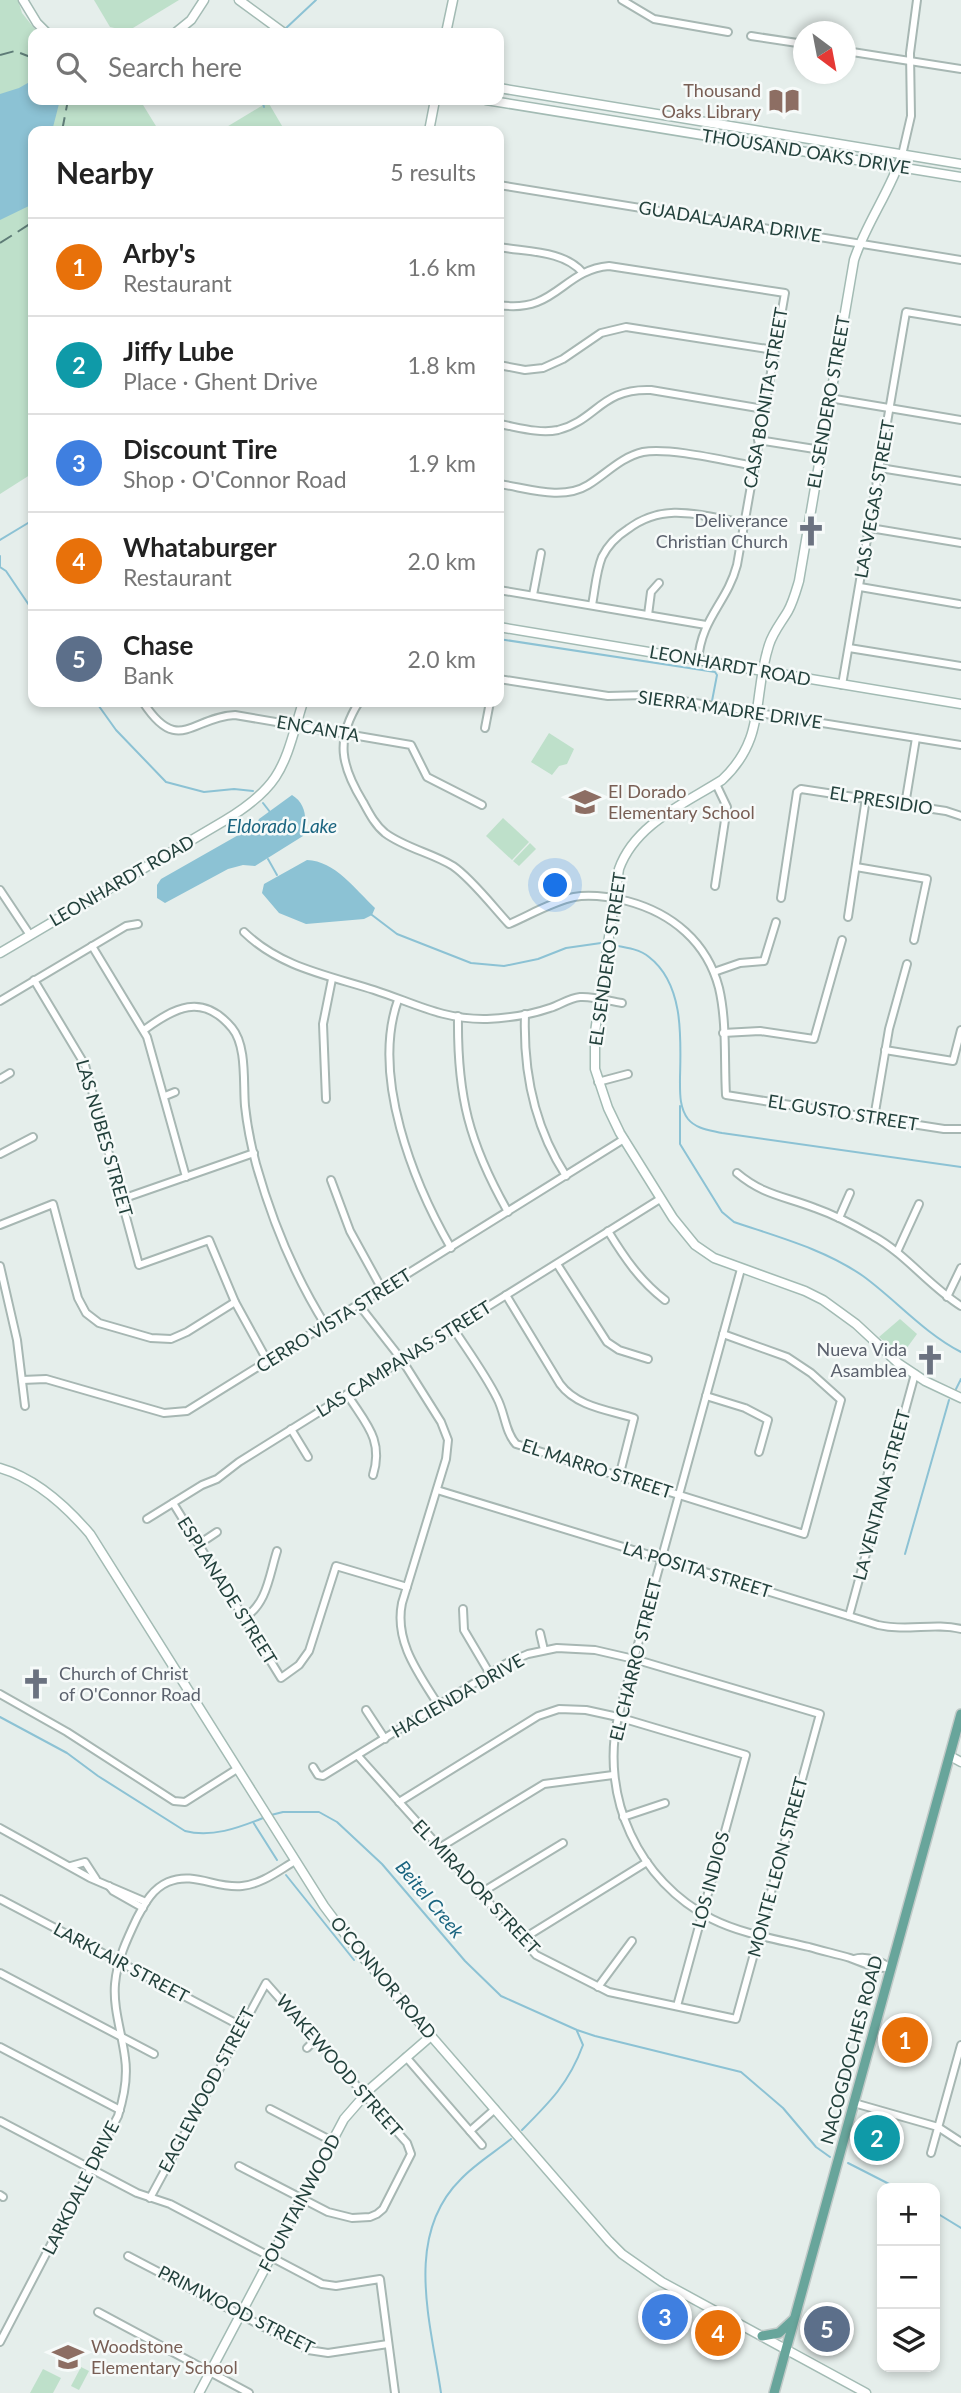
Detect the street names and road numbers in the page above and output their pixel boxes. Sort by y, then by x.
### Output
street label: THOUSAND OAKS DRIVE [700,124,912,178]
street label: GUADALAJARA DRIVE [637,196,823,246]
street label: CASA BONITA STREET [738,305,792,490]
street label: EL SENDERO STREET [802,313,854,490]
street label: LAS VEGAS STREET [849,418,899,580]
street label: LEONHARDT ROAD [648,640,813,690]
street label: SIERRA MADRE DRIVE [637,685,823,733]
street label: ENCANTA [275,710,362,746]
street label: EL PRESIDIO [828,781,934,819]
street label: LEONHARDT ROAD [45,830,198,931]
street label: EL SENDERO STREET [584,870,630,1047]
street label: LAS NUBES STREET [72,1057,138,1219]
street label: EL GUSTO STREET [766,1089,920,1135]
street label: CERRO VISTA STREET [252,1263,415,1377]
street label: LAS CAMPANAS STREET [312,1295,495,1421]
street label: LA VENTANA STREET [848,1407,914,1582]
street label: EL MARRO STREET [519,1433,676,1503]
street label: ESPLANADE STREET [173,1513,282,1669]
street label: LA POSITA STREET [620,1536,775,1602]
street label: EL CHARRO STREET [604,1576,666,1743]
street label: HACIENDA DRIVE [388,1648,527,1742]
street label: MONTE LEON STREET [742,1774,812,1959]
street label: EL MIRADOR STREET [409,1814,545,1958]
street label: LOS INDIOS [687,1829,733,1930]
street label: O'CONNOR ROAD [326,1912,441,2043]
street label: LARKLAIR STREET [50,1917,193,2007]
street label: NACOGDOCHES ROAD [815,1953,887,2147]
street label: WAKEWOOD STREET [272,1990,408,2141]
street label: EAGLEWOOD STREET [153,2003,259,2176]
street label: LARKDALE DRIVE [37,2117,123,2258]
street label: FOUNTAINWOOD [254,2130,345,2275]
street label: PRIMWOOD STREET [155,2260,319,2358]

